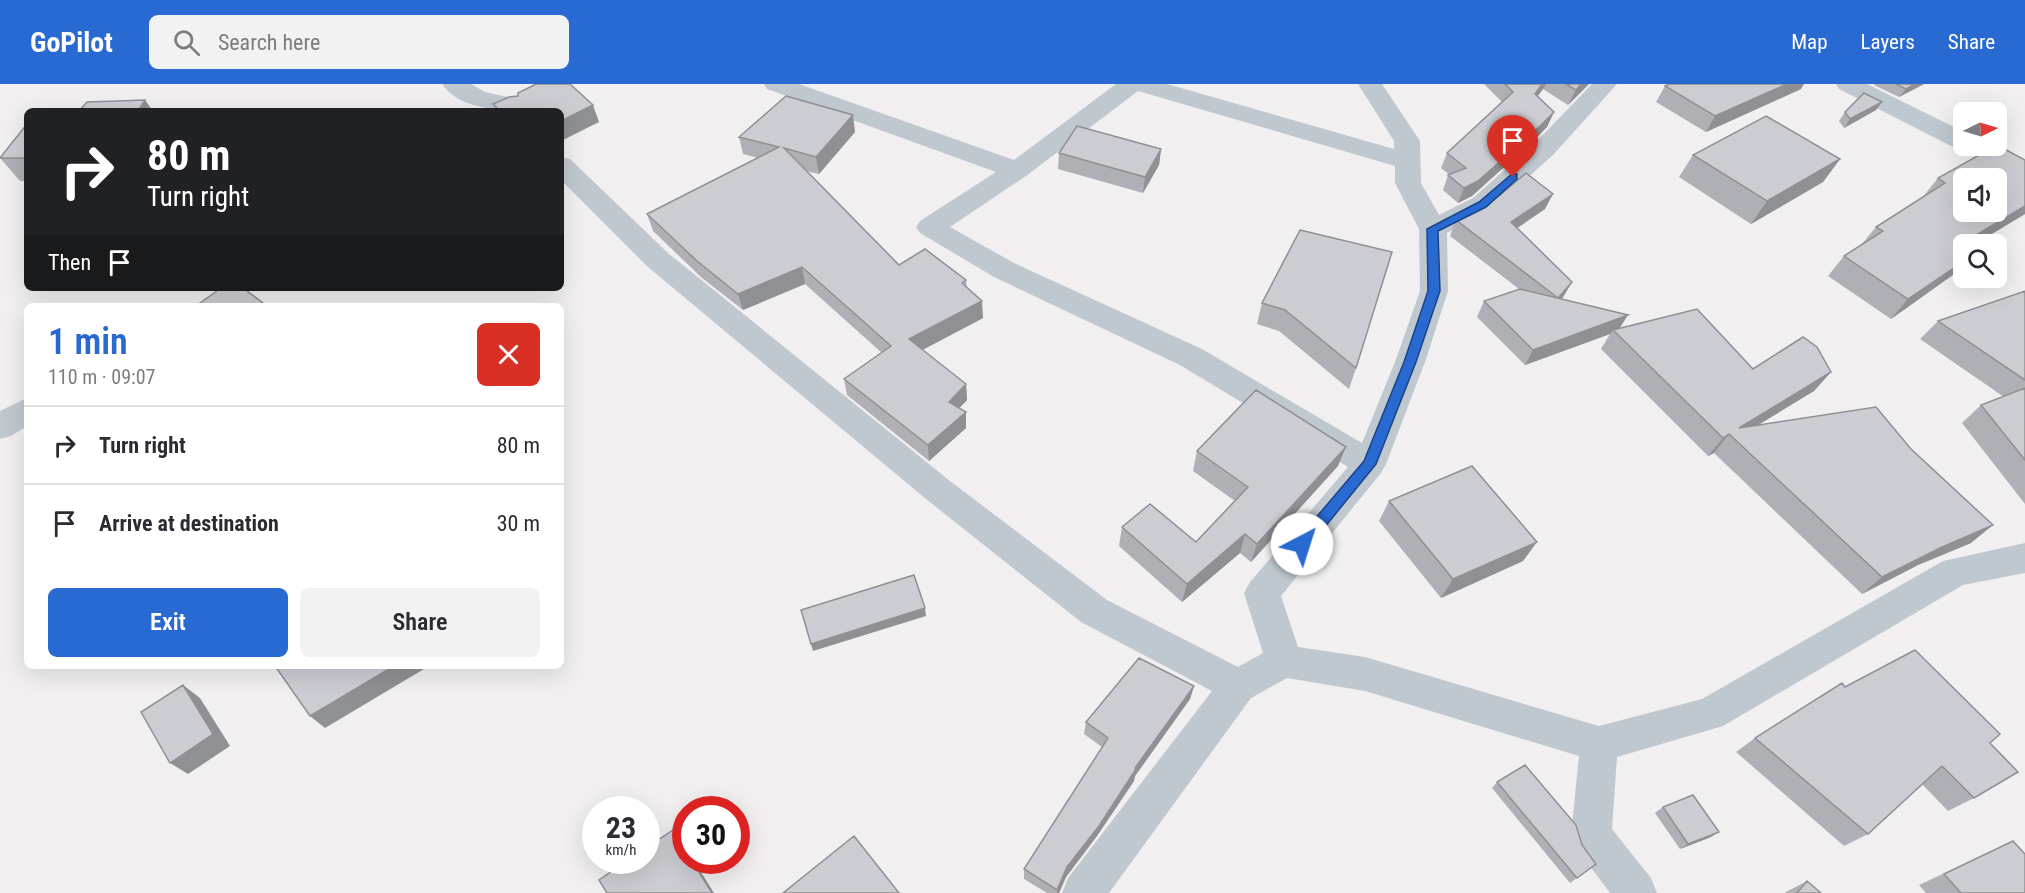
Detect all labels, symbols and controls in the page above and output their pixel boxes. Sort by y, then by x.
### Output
search box [149,15,569,69]
text: GoPilot [30,26,113,59]
icon: search [170,26,203,59]
text: Search here [218,30,320,55]
text: Map [1791,30,1828,54]
text: Layers [1861,30,1915,54]
text: Share [1948,30,1995,54]
north arrow [1953,102,2007,156]
map controls [1953,102,2007,288]
pin [1487,115,1538,177]
icon: arrive [1496,124,1529,157]
text: 80 m [147,131,230,180]
icon: right [48,132,126,210]
button: sound [1953,168,2007,222]
text: Turn right [147,181,249,213]
button: search [1953,234,2007,288]
icon: arrive [103,246,136,279]
text: Then [48,250,91,275]
text: 1 min [48,321,128,363]
button: close [477,323,540,386]
text: 110 m · 09:07 [48,365,155,389]
icon: right [48,429,81,462]
text: Turn right [99,433,186,458]
text: 80 m [497,433,540,458]
icon: arrive [48,507,81,540]
text: Arrive at destination [99,511,279,536]
text: 30 m [497,511,540,536]
position arrow [1270,512,1334,576]
button: Exit [48,588,288,657]
button: Share [300,588,540,657]
speed limit sign: 30 [672,796,750,874]
text: 23 [606,810,636,845]
text: km/h [606,841,636,859]

